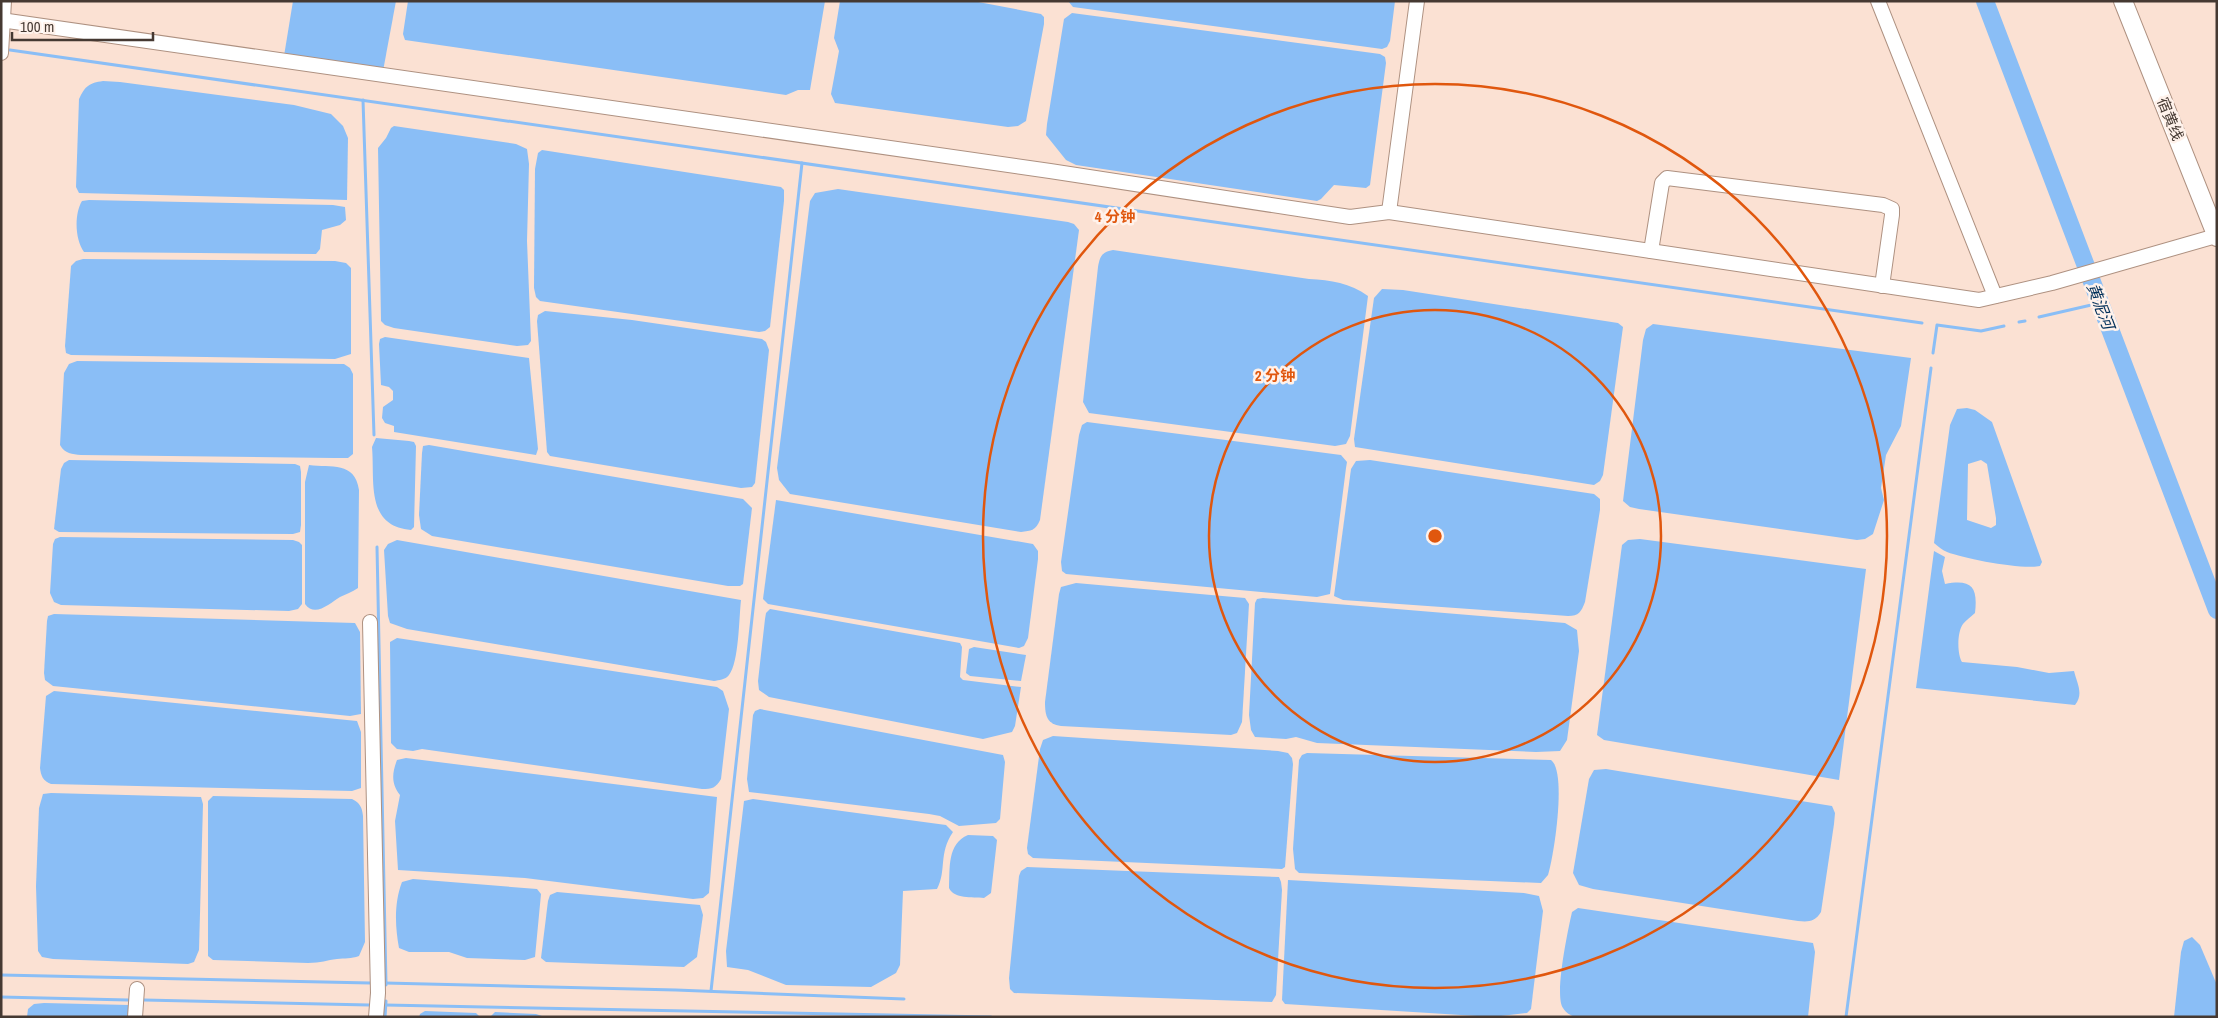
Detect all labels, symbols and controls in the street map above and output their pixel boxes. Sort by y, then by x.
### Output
scale bar [12,10,154,42]
text: 100 m [20,16,54,37]
street label: 宿黄线 [2152,94,2189,144]
text: 4 分钟 [1095,206,1135,227]
water label: 黄泥河 [2082,280,2121,335]
text: 2 分钟 [1255,365,1295,386]
centre of rings [1426,527,1444,545]

